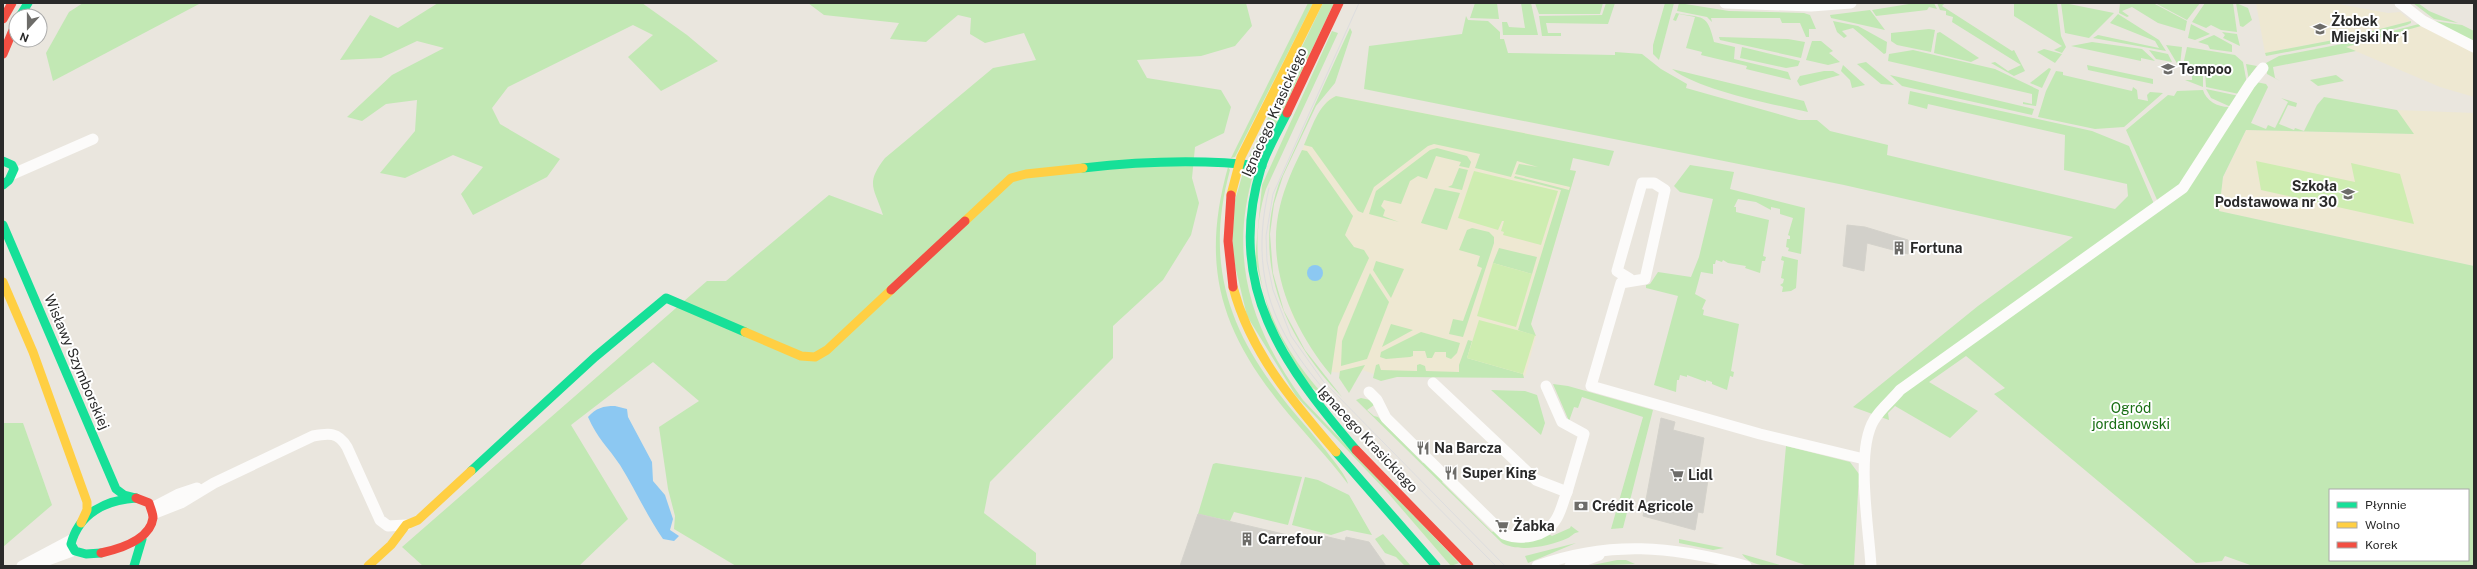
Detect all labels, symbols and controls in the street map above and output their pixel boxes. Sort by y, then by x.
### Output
north arrow [8,8,48,48]
place label: Żłobek Miejski Nr 1 [2331,12,2408,45]
school or university icon: Żłobek Miejski Nr 1 [2312,21,2328,37]
text: N [18,30,31,44]
street label: Ignacego Krasickiego [1238,45,1310,179]
school or university icon: Tempoo [2160,61,2176,77]
place label: Tempoo [2179,61,2232,77]
place label: Szkoła Podstawowa nr 30 [2215,178,2337,210]
school or university icon: Szkoła Podstawowa nr 30 [2340,186,2356,202]
building icon: Fortuna [1891,240,1907,256]
place label: Fortuna [1910,240,1962,256]
street label: Wisławy Szymborskiej [41,292,113,432]
street label: Ignacego Krasickiego [1315,382,1422,496]
park label: Ogród jordanowski [2091,400,2170,432]
restaurant icon: Na Barcza [1415,440,1431,456]
place label: Na Barcza [1434,440,1502,456]
restaurant icon: Super King [1443,465,1459,481]
place label: Super King [1462,465,1537,481]
supermarket icon: Lidl [1669,467,1685,483]
place label: Lidl [1688,467,1713,483]
legend [2329,489,2469,561]
bank icon: Crédit Agricole [1573,498,1589,514]
place label: Crédit Agricole [1592,498,1693,514]
text: Płynnie [2365,498,2407,512]
place label: Żabka [1513,517,1555,534]
supermarket icon: Żabka [1494,518,1510,534]
text: Wolno [2365,518,2400,532]
building icon: Carrefour [1239,531,1255,547]
place label: Carrefour [1258,531,1323,547]
text: Korek [2365,538,2398,552]

